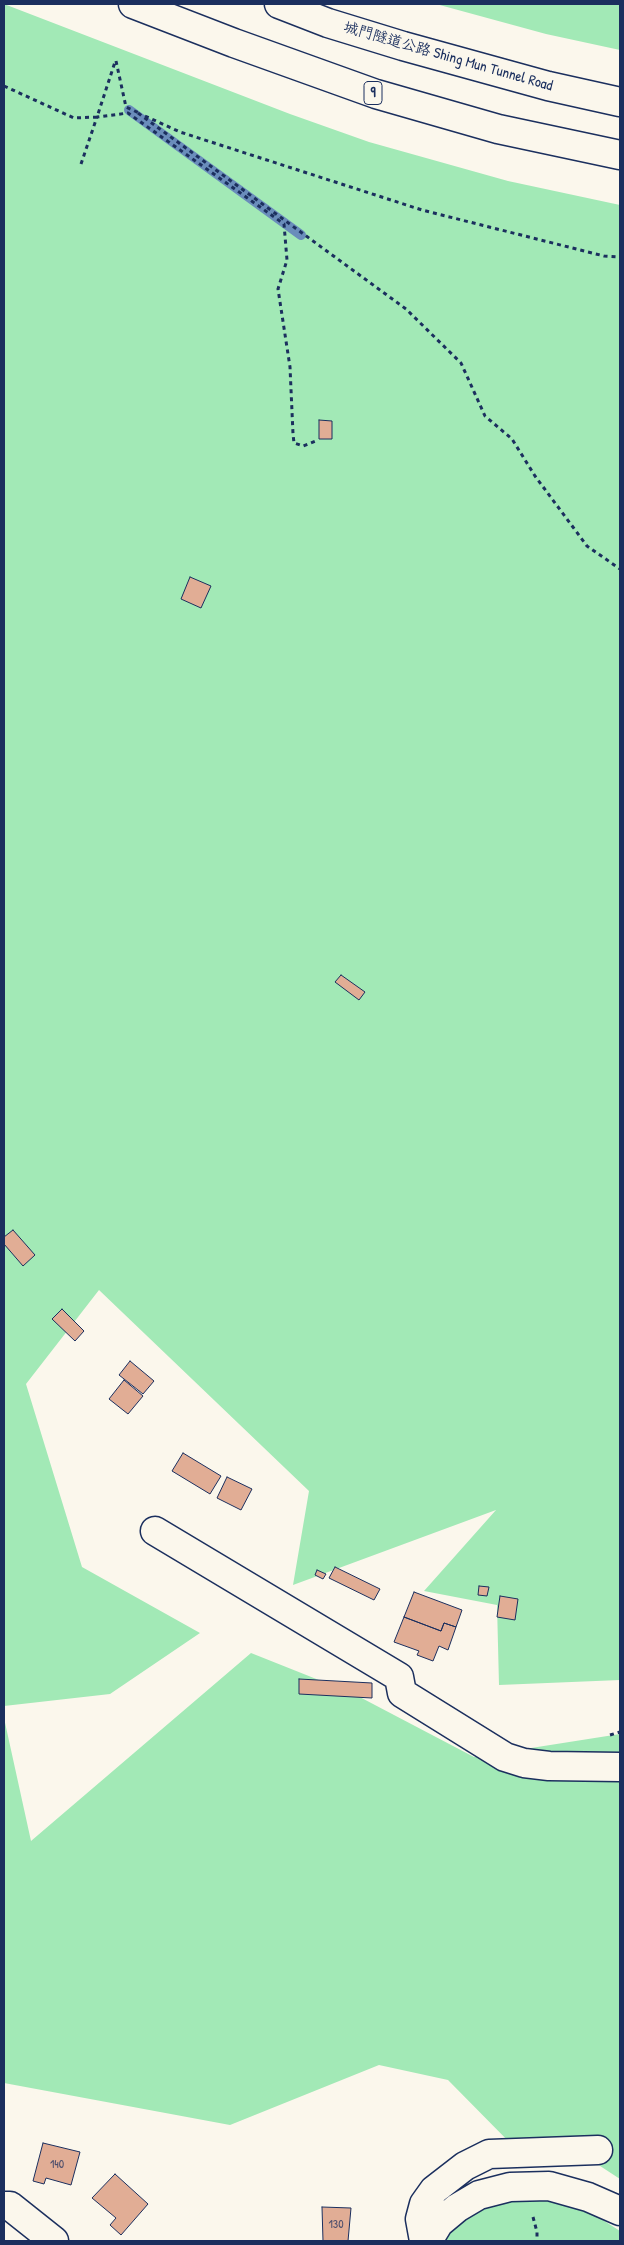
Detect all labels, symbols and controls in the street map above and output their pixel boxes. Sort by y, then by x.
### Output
street label: 城門隧道公路 Shing Mun Tunnel Road [341,18,555,96]
road number: 9 [364,82,382,105]
house number: 140 [50,2158,64,2172]
house number: 130 [328,2218,344,2232]

